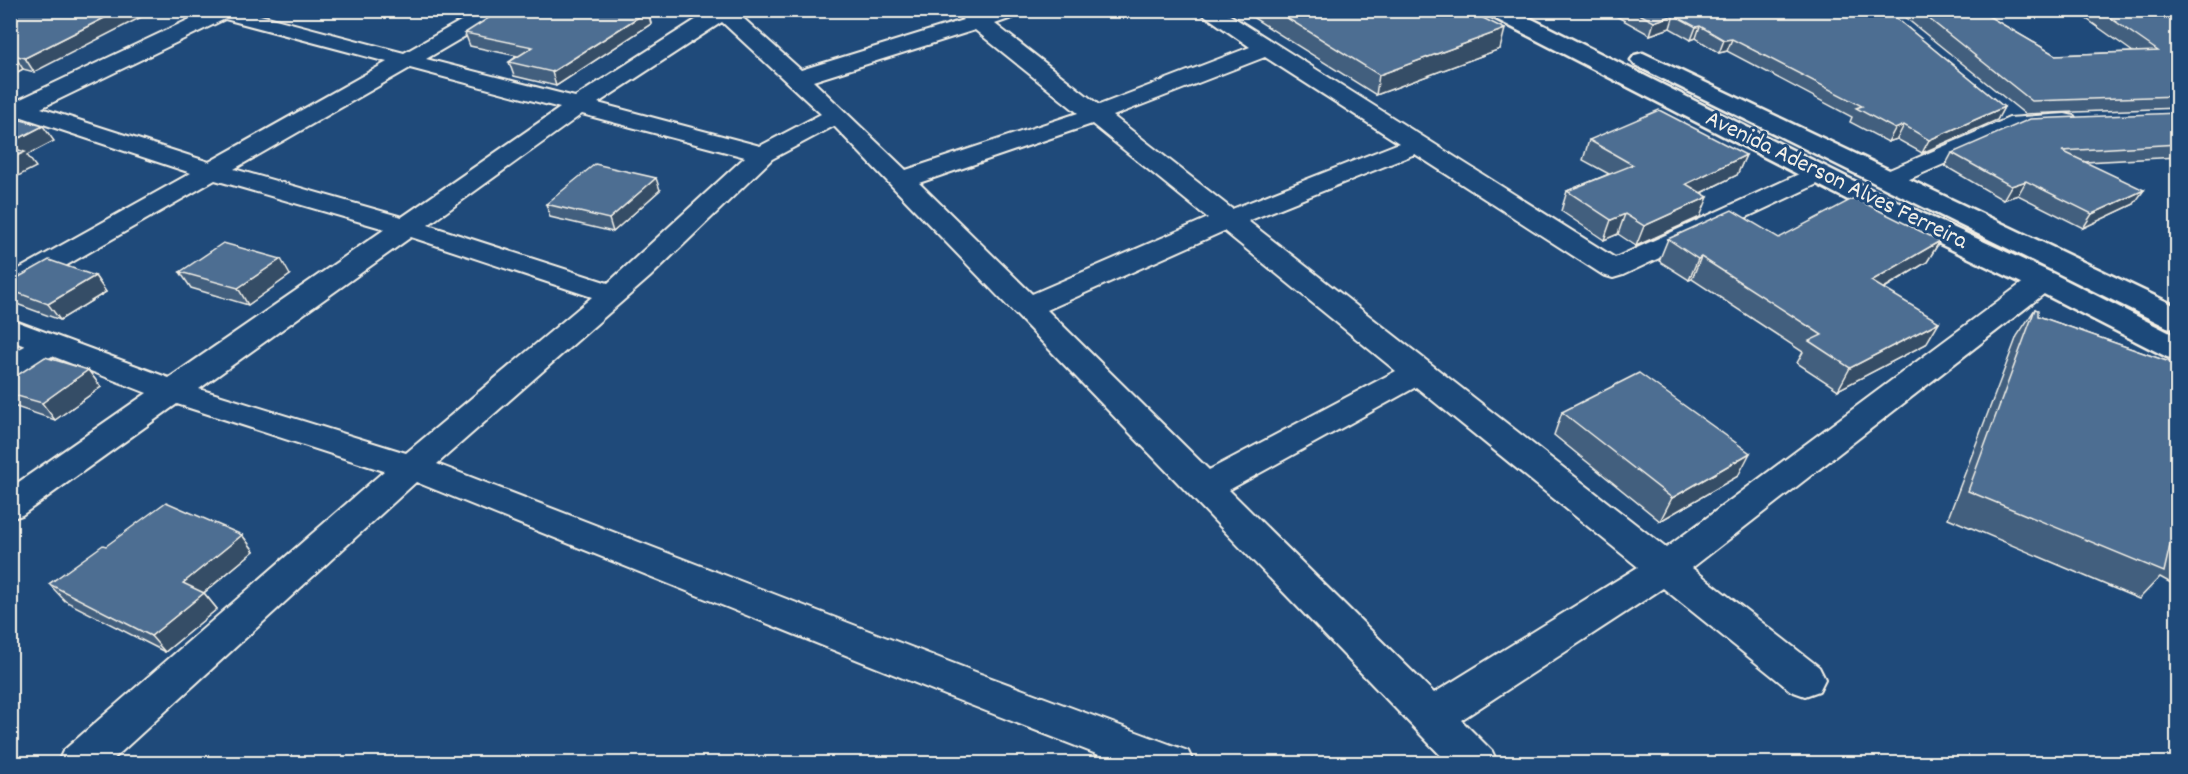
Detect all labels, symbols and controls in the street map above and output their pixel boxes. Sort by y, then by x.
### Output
street label: Avenida Aderson Alves Ferreira [1699,103,1973,260]

